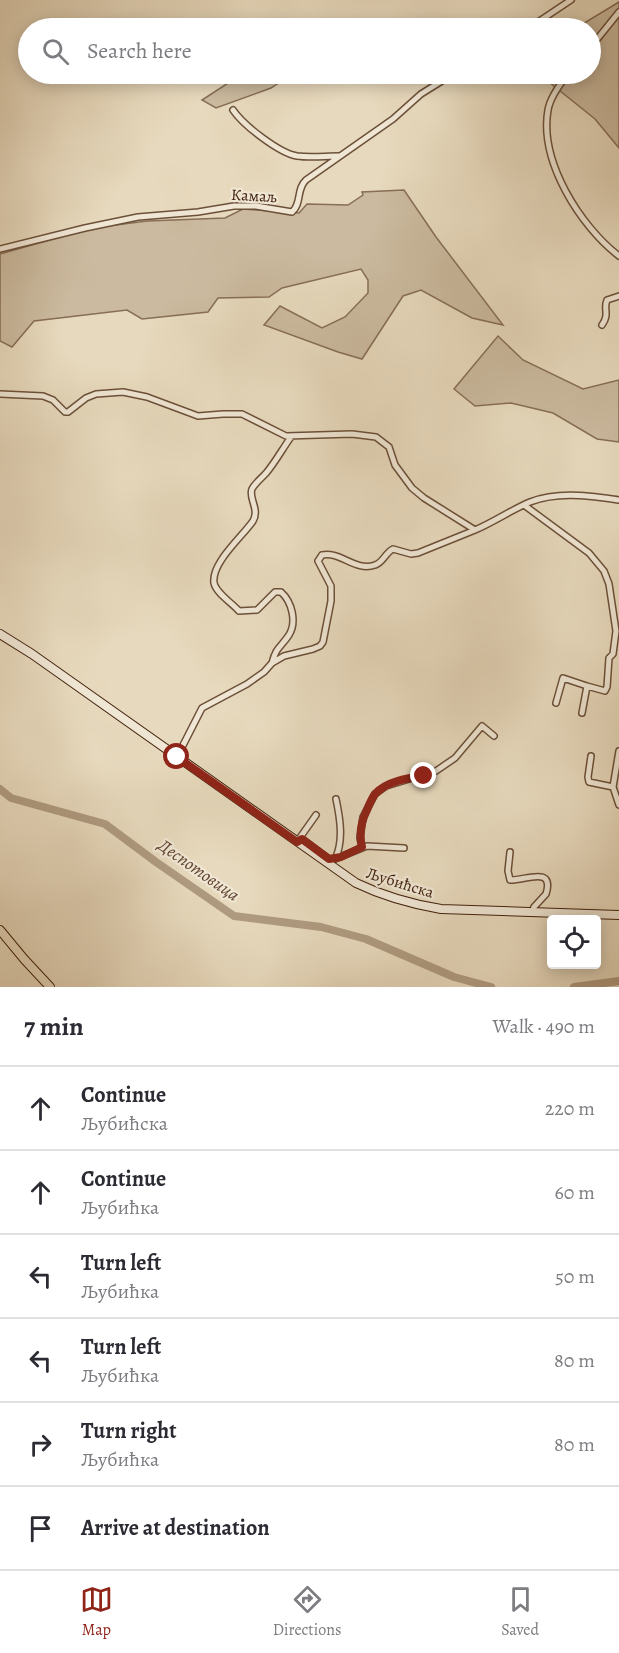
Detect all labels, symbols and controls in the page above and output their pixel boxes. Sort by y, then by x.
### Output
search box [18,18,601,84]
icon: search [39,35,72,68]
text: Search here [87,36,192,66]
street label: Камаљ [231,184,278,208]
route start [163,743,189,769]
route end [410,762,436,788]
water label: Деспотовица [152,832,244,907]
street label: Љубићска [364,862,437,904]
map controls [547,915,601,969]
button: locate [547,915,601,969]
text: 7 min [24,1009,84,1044]
text: Walk · 490 m [493,1013,595,1040]
text: Continue [81,1080,166,1110]
icon: ahead [24,1092,57,1125]
text: 220 m [545,1095,595,1122]
text: Љубићска [81,1110,168,1137]
text: Continue [81,1164,166,1194]
icon: ahead [24,1176,57,1209]
text: 60 m [555,1179,595,1206]
text: Љубићка [81,1194,159,1221]
text: Turn left [81,1248,161,1278]
icon: left [24,1260,57,1293]
text: 50 m [555,1263,595,1290]
text: Љубићка [81,1278,159,1305]
text: Turn left [81,1332,161,1362]
icon: left [24,1344,57,1377]
text: 80 m [554,1347,595,1374]
text: Љубићка [81,1362,159,1389]
text: Turn right [81,1416,177,1446]
icon: right [24,1428,57,1461]
text: 80 m [554,1431,595,1458]
text: Љубићка [81,1446,159,1473]
icon: arrive [24,1512,57,1545]
text: Arrive at destination [81,1513,270,1543]
tab: Map [80,1583,113,1641]
tab: Directions [273,1583,341,1641]
tab: Saved [501,1583,539,1641]

